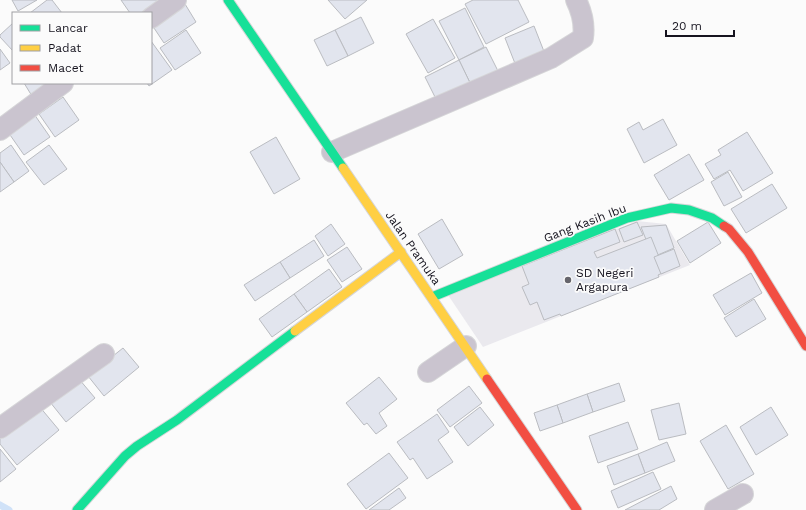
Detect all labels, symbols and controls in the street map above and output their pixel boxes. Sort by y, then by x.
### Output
legend [12,12,152,84]
scale bar [666,12,734,38]
text: 20 m [672,19,702,33]
text: Lancar [48,21,88,35]
text: Padat [48,41,81,55]
text: Macet [48,61,83,75]
street label: Gang Kasih Ibu [542,201,628,245]
street label: Jalan Pramuka [382,209,444,288]
place label: SD Negeri Argapura [576,266,633,294]
marker: SD Negeri Argapura [563,275,573,285]

